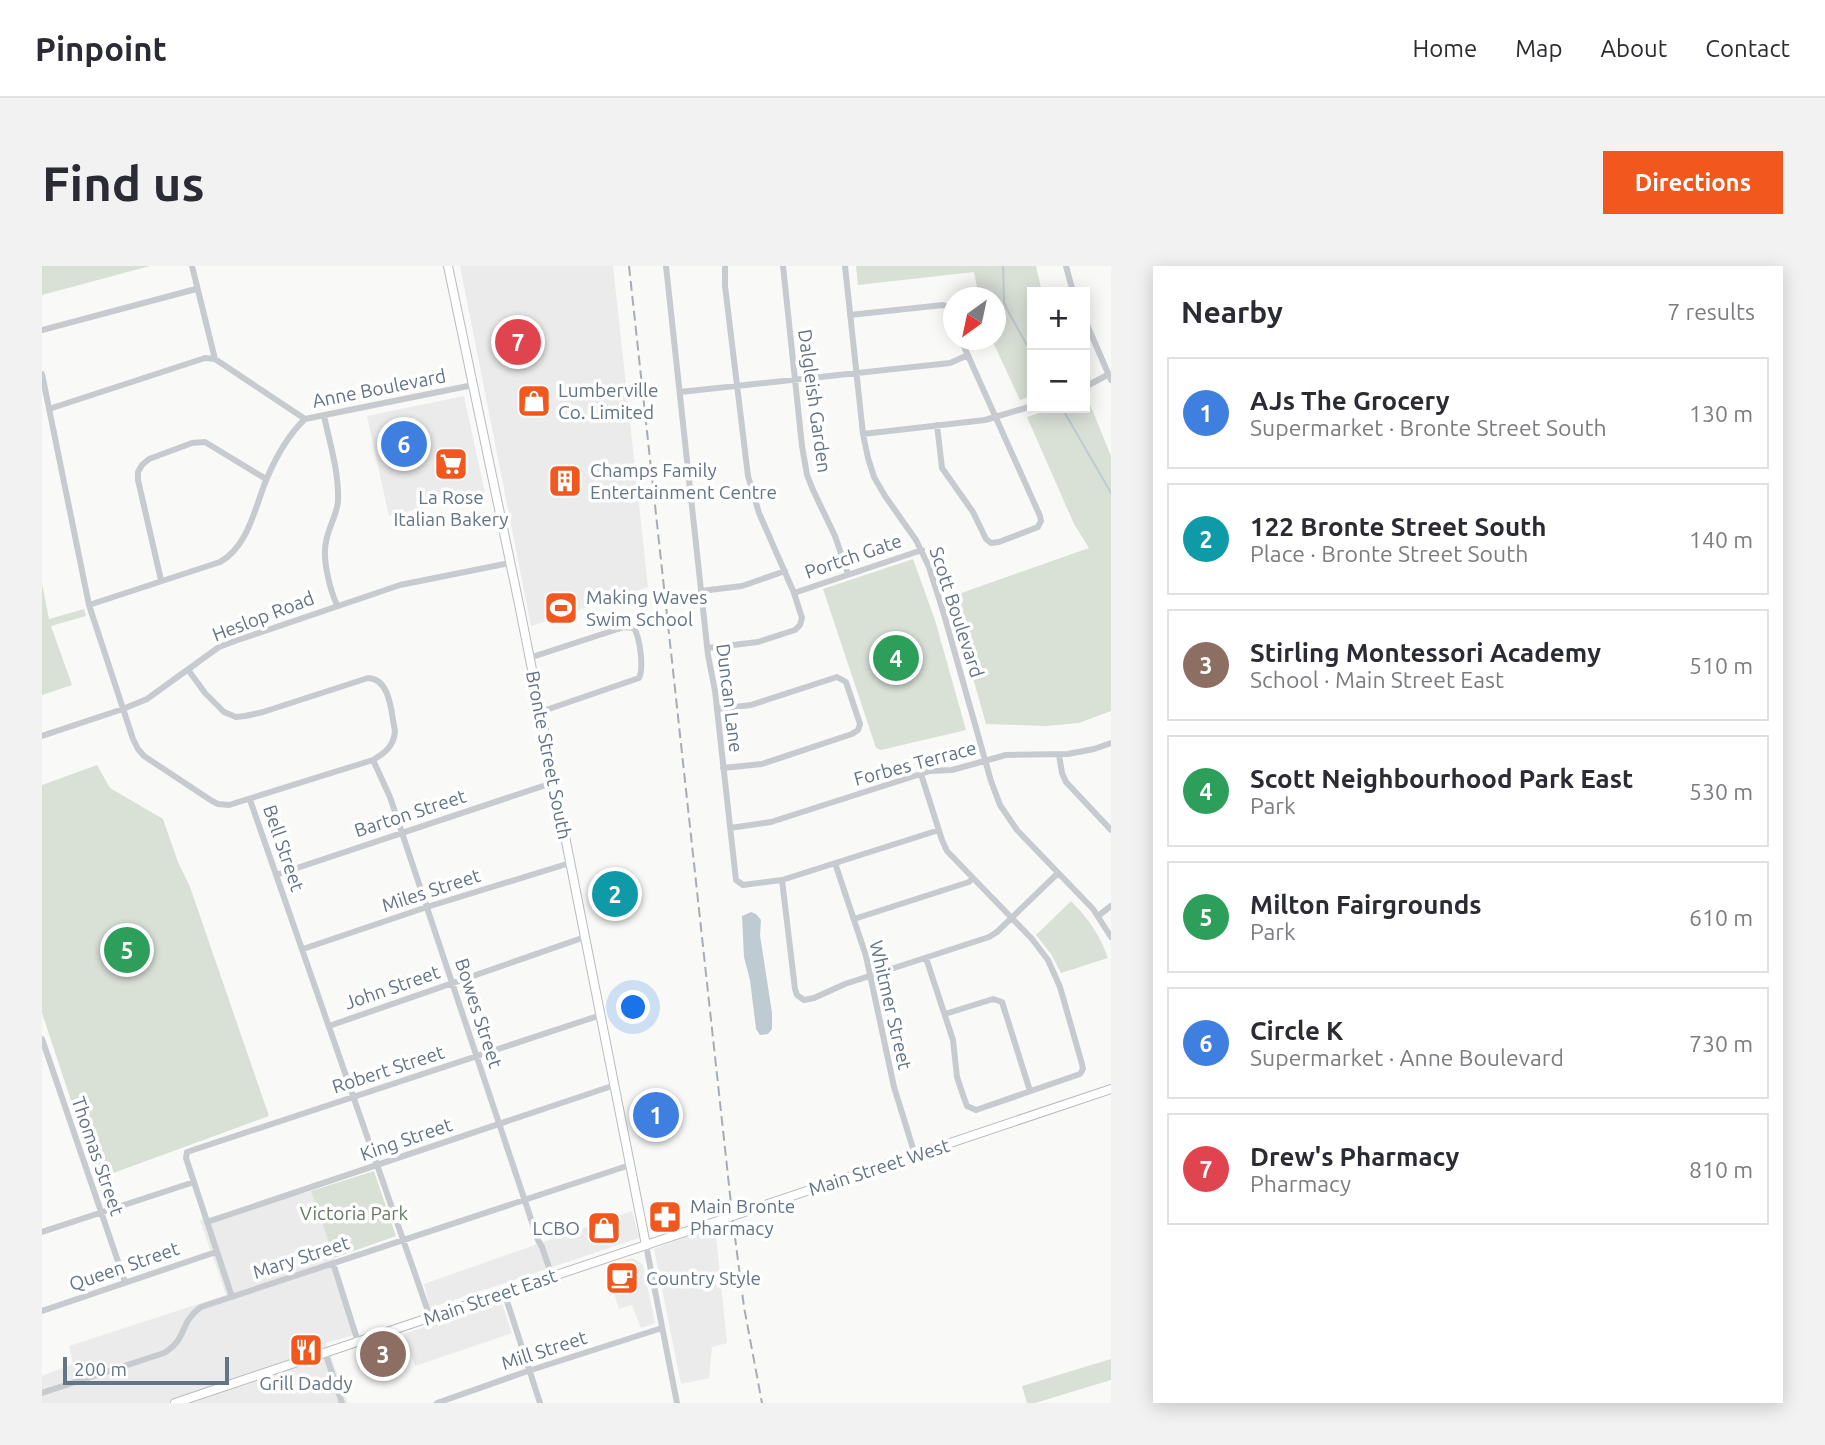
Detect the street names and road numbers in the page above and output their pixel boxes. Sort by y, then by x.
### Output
street label: Dalgleish Garden [794,328,836,474]
street label: Anne Boulevard [310,364,448,412]
street label: Portch Gate [802,529,904,583]
street label: Scott Boulevard [926,544,988,680]
street label: Heslop Road [209,586,317,646]
street label: Duncan Lane [712,642,748,754]
street label: Bronte Street South [522,669,576,841]
street label: Forbes Terrace [851,736,979,790]
street label: Barton Street [352,784,469,841]
street label: Bell Street [259,802,309,895]
street label: Miles Street [379,864,484,916]
street label: Whitmer Street [865,938,917,1072]
street label: Bowes Street [451,955,507,1071]
street label: John Street [341,960,443,1014]
street label: Robert Street [329,1040,447,1097]
street label: Thomas Street [67,1094,129,1219]
street label: King Street [357,1113,455,1165]
street label: Main Street West [806,1134,953,1200]
street label: Mary Street [250,1231,353,1283]
street label: Queen Street [66,1237,182,1295]
street label: Main Street East [420,1264,560,1330]
street label: Mill Street [499,1326,590,1374]

